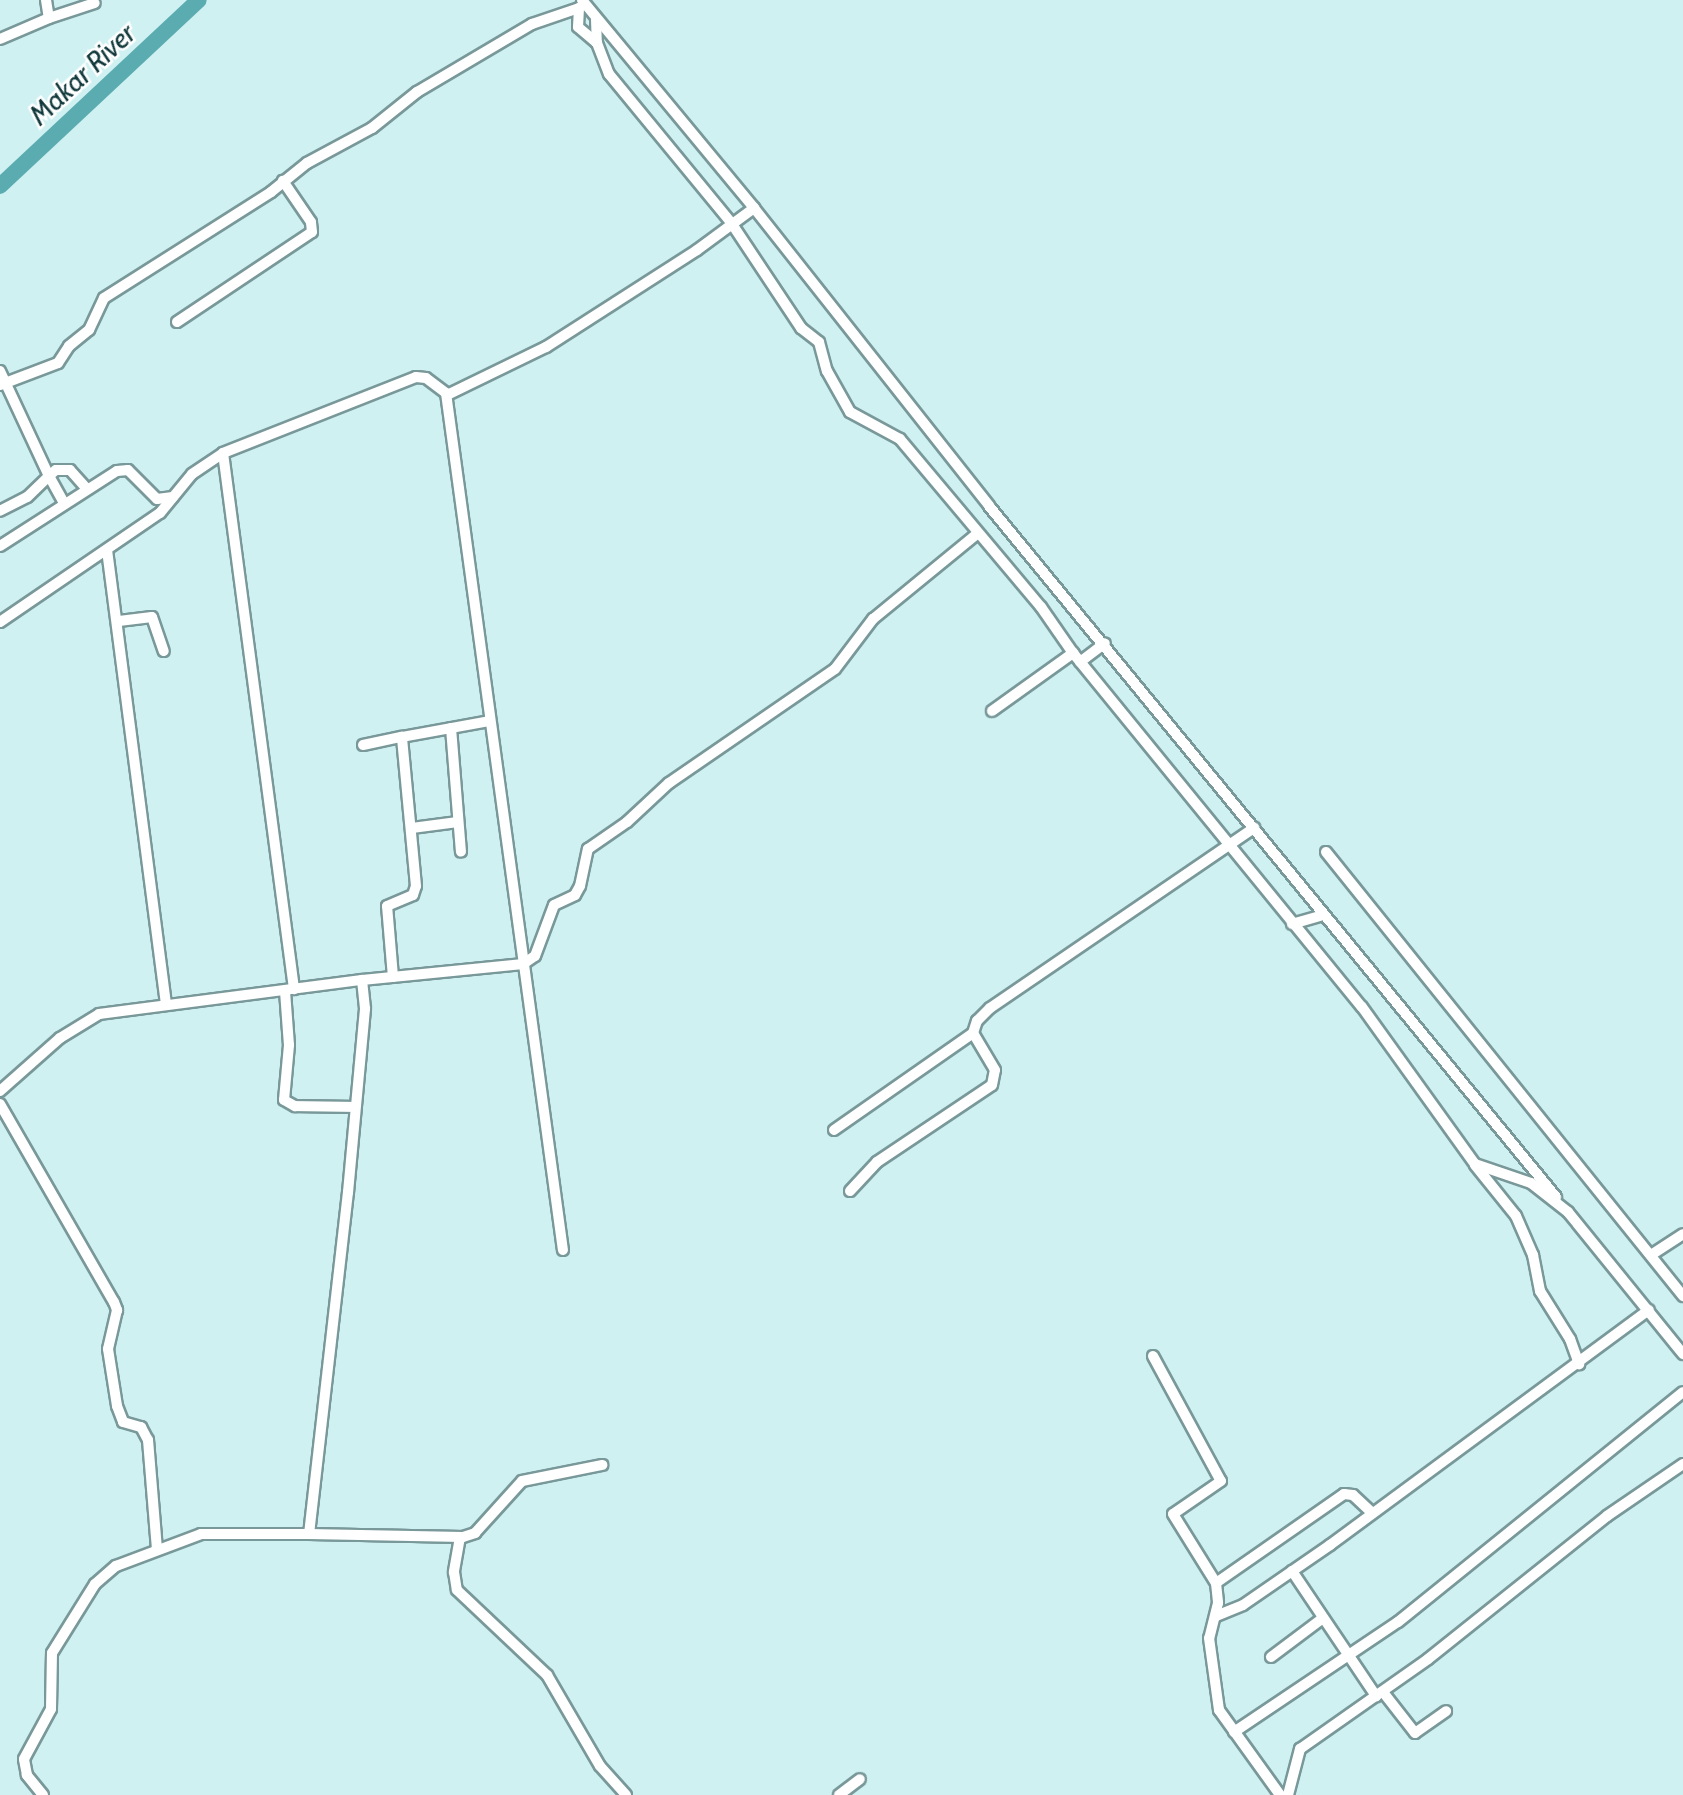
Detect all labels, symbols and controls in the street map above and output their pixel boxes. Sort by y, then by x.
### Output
water label: Makar River [22,16,142,132]

